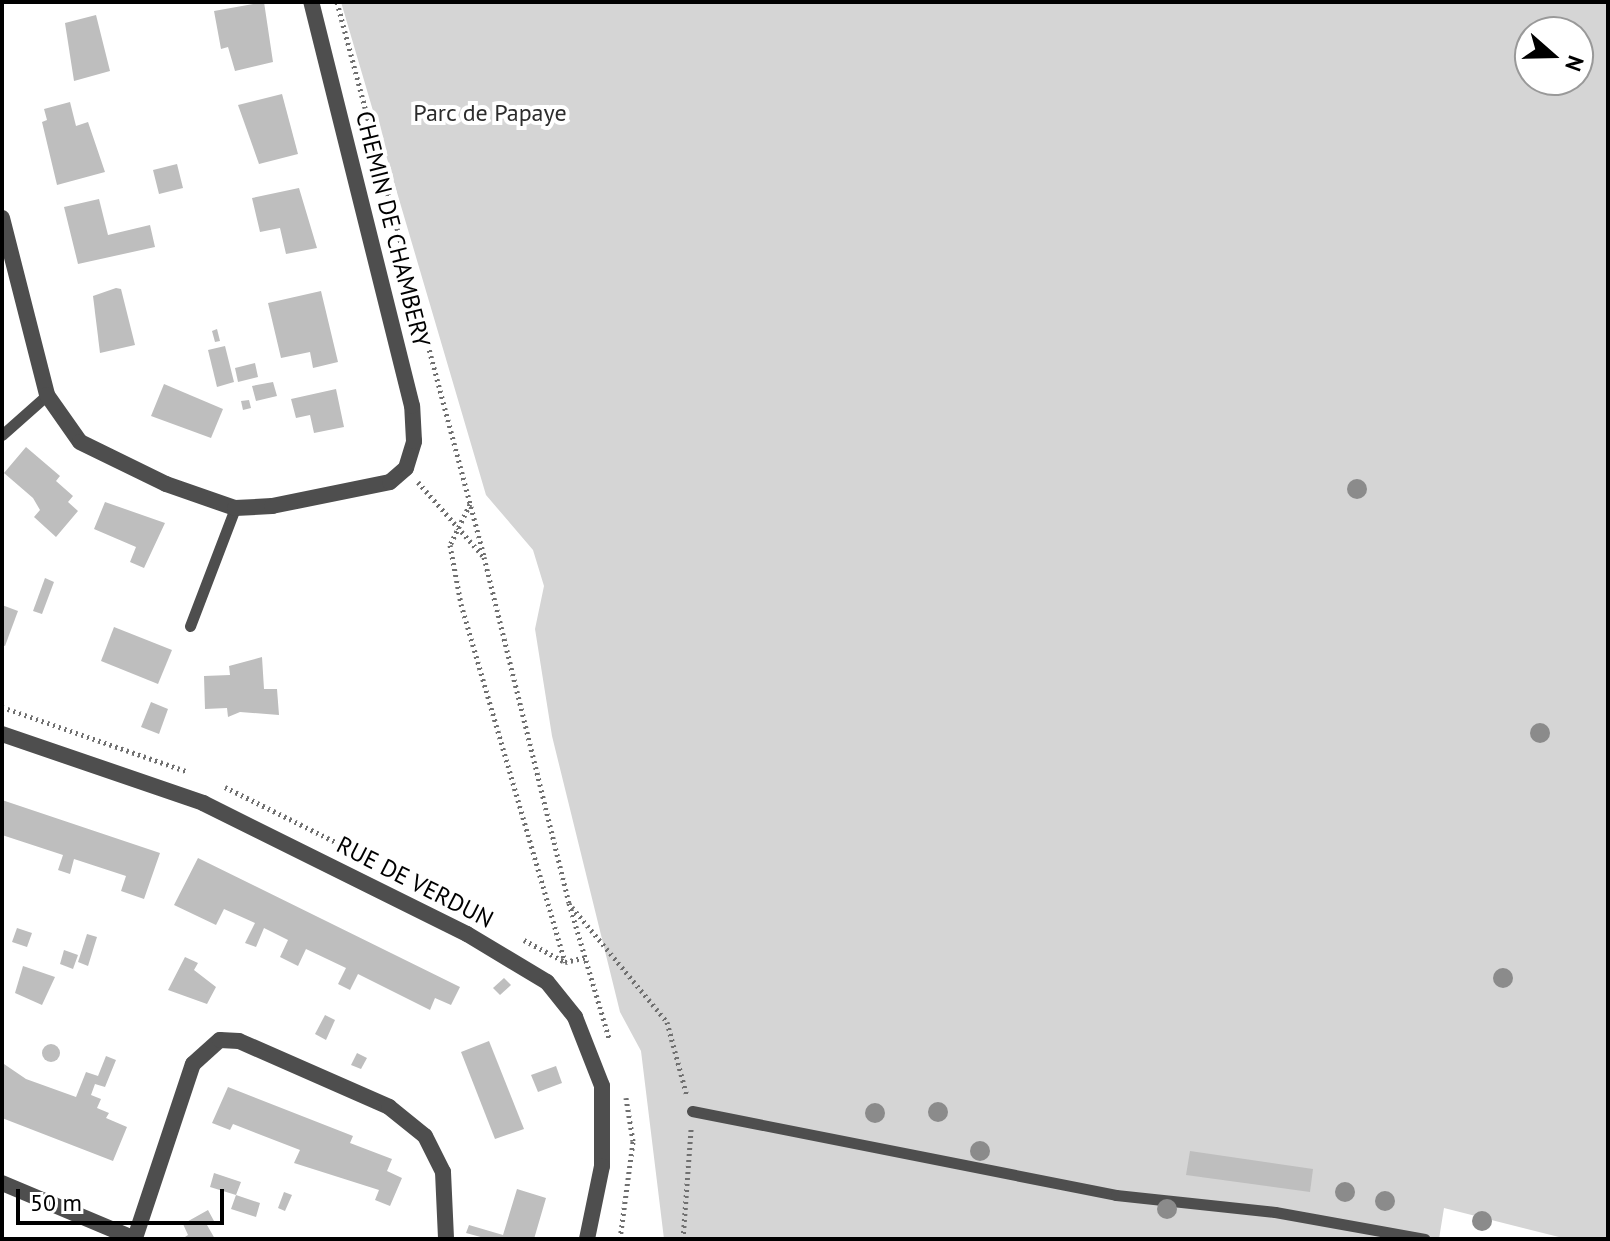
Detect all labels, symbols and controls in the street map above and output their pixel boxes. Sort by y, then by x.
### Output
north arrow [1514,16,1594,96]
text: N [1559,52,1590,75]
park label: Parc de Papaye [413,99,567,127]
street label: CHEMIN DE CHAMBERY [350,108,436,350]
street label: RUE DE VERDUN [332,830,498,934]
scale bar [20,1173,228,1223]
text: 50 m [30,1187,82,1218]

